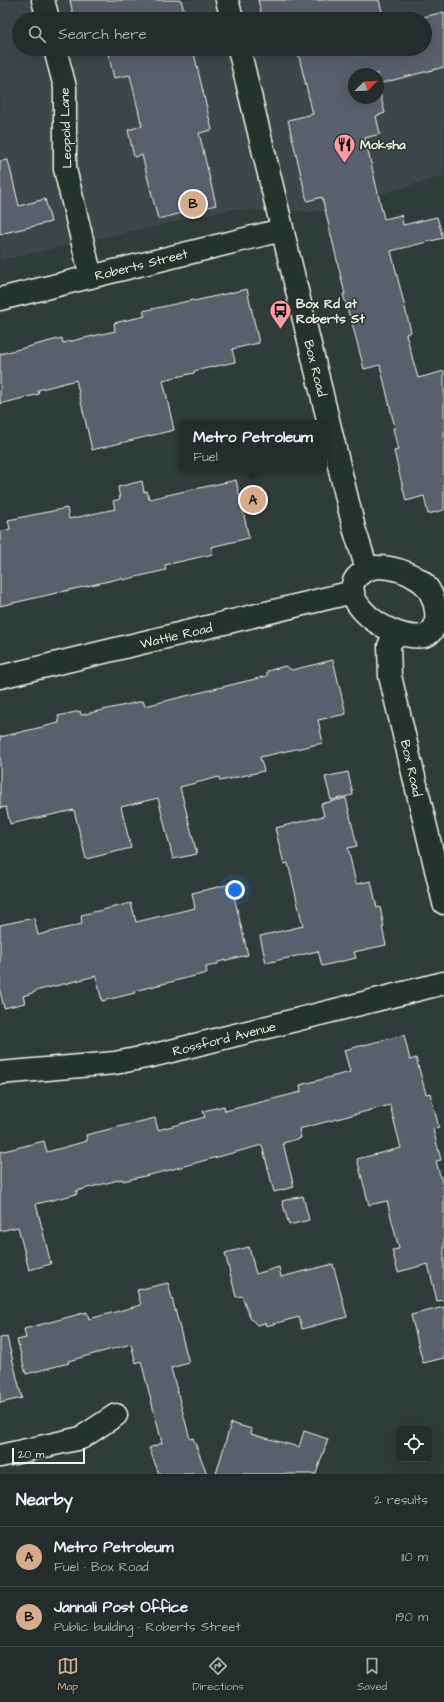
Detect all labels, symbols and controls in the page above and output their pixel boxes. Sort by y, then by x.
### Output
search box [12,12,432,56]
icon: search [26,23,48,45]
text: Search here [58,24,147,45]
north arrow [348,68,384,104]
street label: Leopold Lane [56,87,76,169]
restaurant icon: Moksha [331,131,357,164]
place label: Moksha [360,136,406,154]
pin: B [180,189,206,219]
street label: Roberts Street [93,245,190,285]
place label: Box Rd at Roberts St [296,295,365,328]
bus stop icon: Box Rd at Roberts St [268,297,294,330]
street label: Box Road [299,338,331,399]
popup [179,420,327,472]
text: Metro Petroleum [193,427,313,448]
text: Fuel [193,448,218,466]
pin: A [240,485,266,515]
street label: Wattle Road [138,619,214,653]
street label: Box Road [396,738,426,799]
your location [225,880,245,900]
street label: Rossford Avenue [171,1017,278,1061]
map controls [396,1426,432,1462]
button: locate [396,1426,432,1462]
scale bar [12,1446,85,1465]
text: 20 m [18,1447,44,1462]
text: Nearby [16,1488,73,1512]
text: 2 results [374,1491,428,1509]
text: Metro Petroleum [54,1537,174,1558]
text: A [25,1548,33,1566]
text: 110 m [401,1548,428,1566]
text: Fuel · Box Road [54,1558,149,1576]
text: Jannali Post Office [54,1597,188,1618]
text: B [24,1608,34,1626]
text: 190 m [395,1608,428,1626]
text: Public building · Roberts Street [54,1618,241,1636]
tab: Map [57,1655,79,1694]
tab: Directions [192,1655,244,1694]
tab: Saved [357,1655,387,1694]

